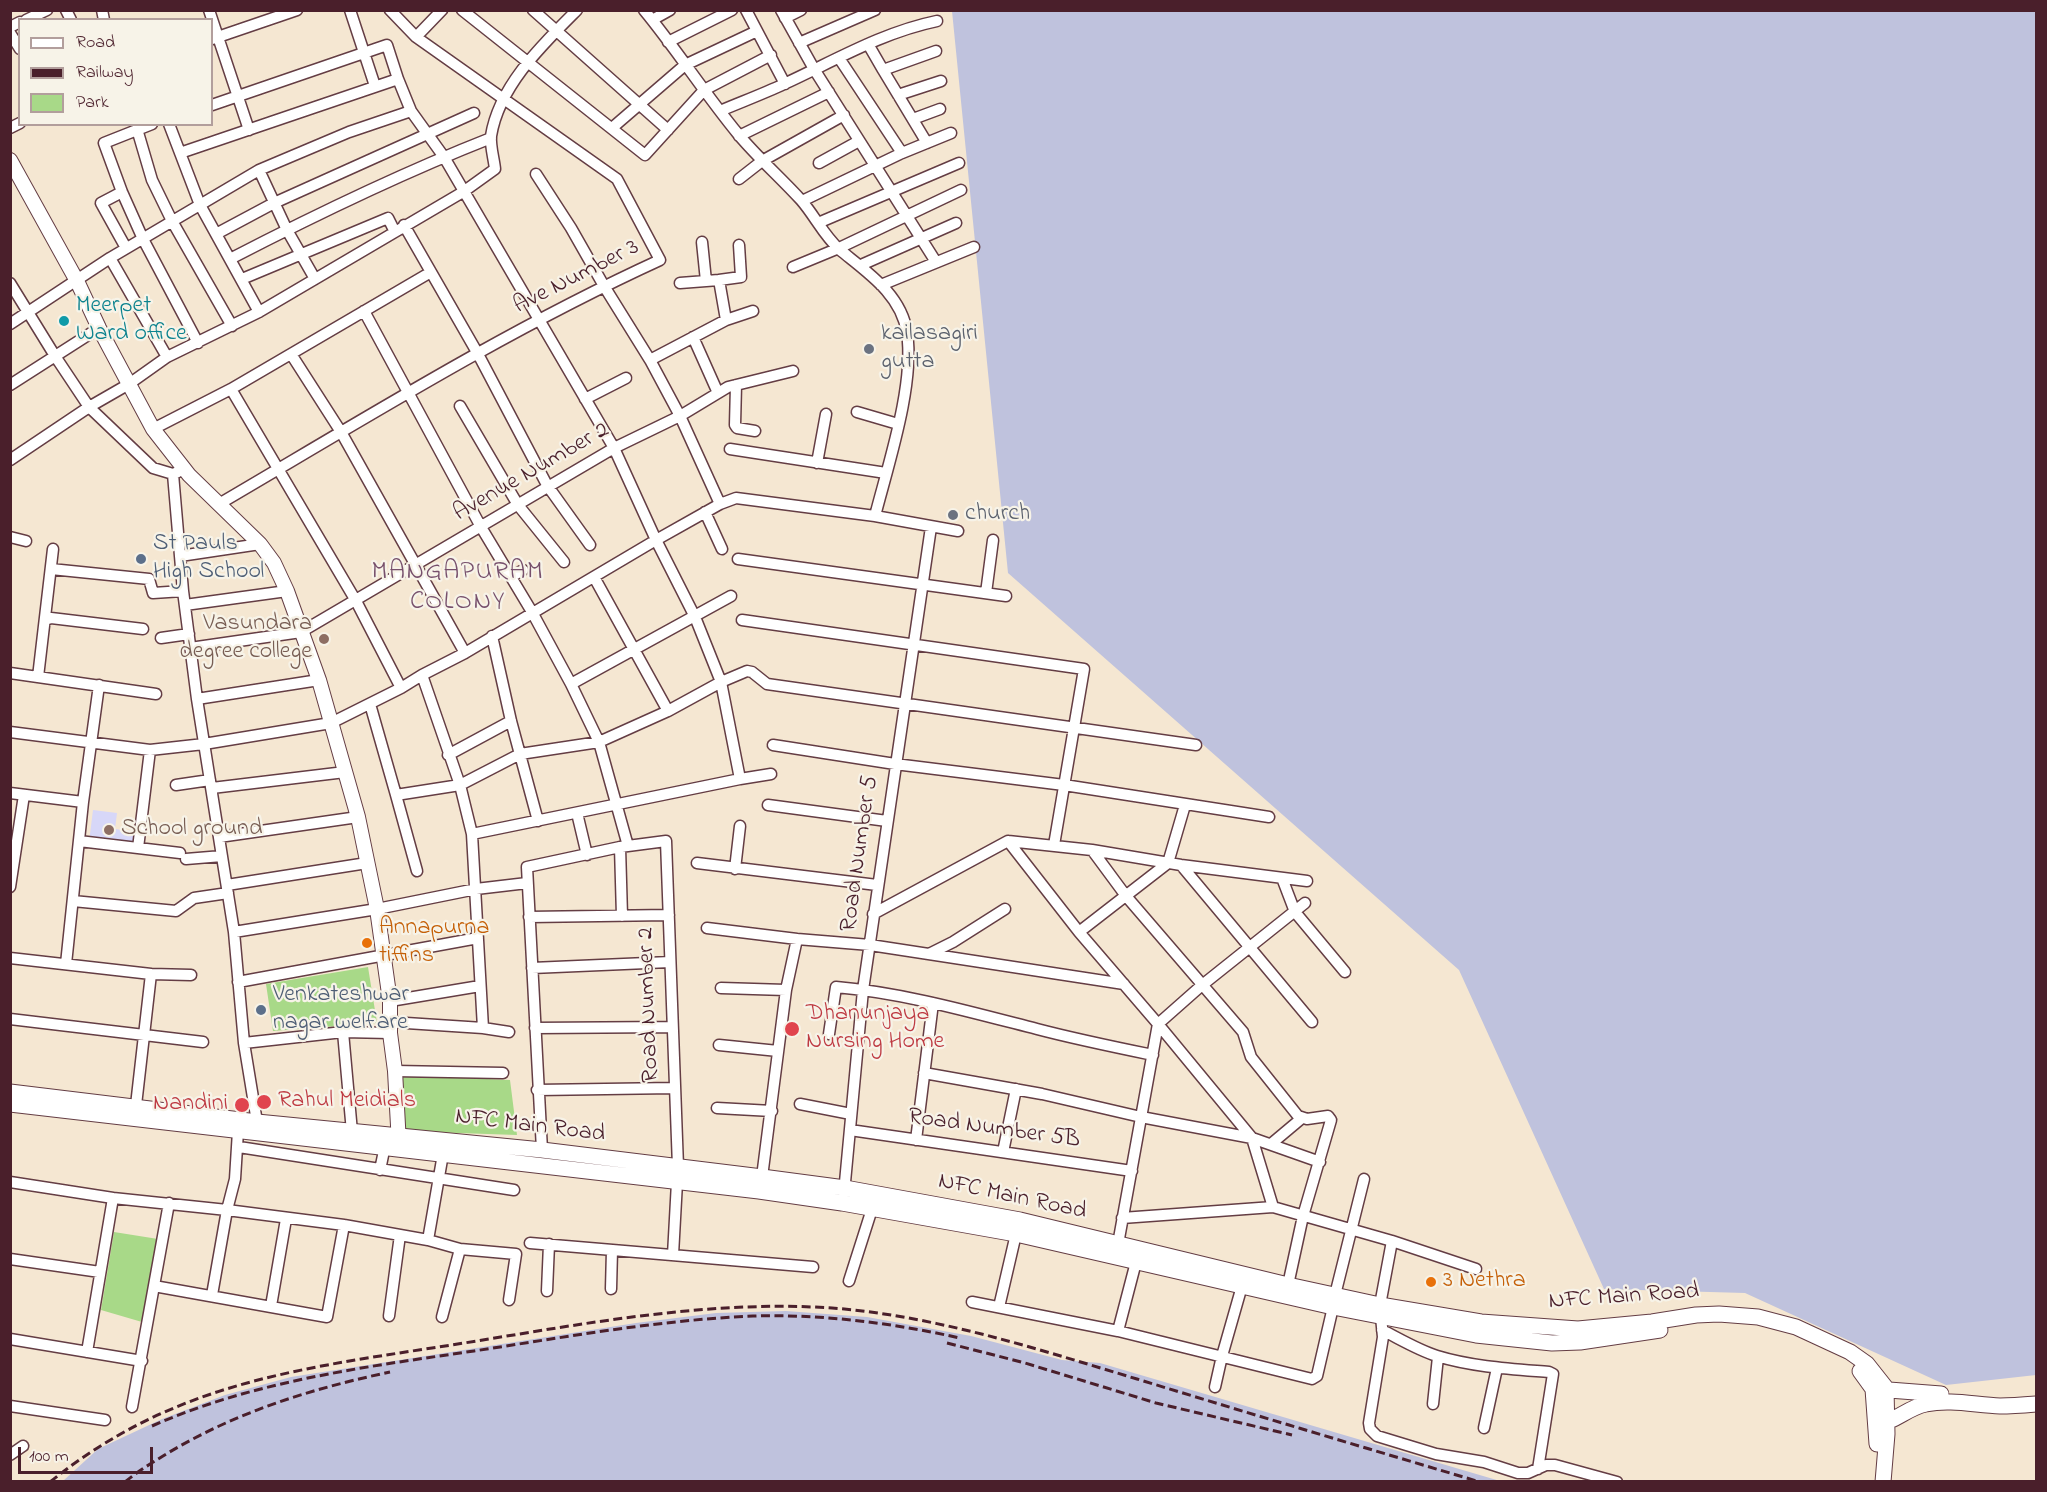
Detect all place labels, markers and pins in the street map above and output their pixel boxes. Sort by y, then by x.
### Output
place label: Meerpet Ward office [76,293,187,349]
marker: Meerpet Ward office [57,314,71,328]
place label: kailasagiri gutta [881,321,978,377]
marker: kailasagiri gutta [862,342,876,356]
place label: church [965,501,1030,529]
marker: church [946,508,960,522]
place label: St Pauls High School [153,531,264,587]
marker: St Pauls High School [134,552,148,566]
place label: Vasundara degree college [179,611,312,667]
marker: Vasundara degree college [317,632,331,646]
place label: School ground [121,816,262,844]
marker: School ground [102,823,116,837]
place label: Annapurna tiffins [379,915,489,971]
marker: Annapurna tiffins [360,936,374,950]
place label: Venkateshwar nagar welfare [273,982,409,1038]
place label: Dhanunjaya Nursing Home [806,1001,944,1057]
marker: Venkateshwar nagar welfare [254,1003,268,1017]
marker: Dhanunjaya Nursing Home [783,1020,801,1038]
place label: Rahul Meidials [278,1088,416,1116]
place label: Nandini [153,1091,228,1119]
marker: Rahul Meidials [255,1093,273,1111]
marker: Nandini [233,1096,251,1114]
place label: 3 Nethra [1443,1268,1526,1296]
marker: 3 Nethra [1424,1275,1438,1289]

